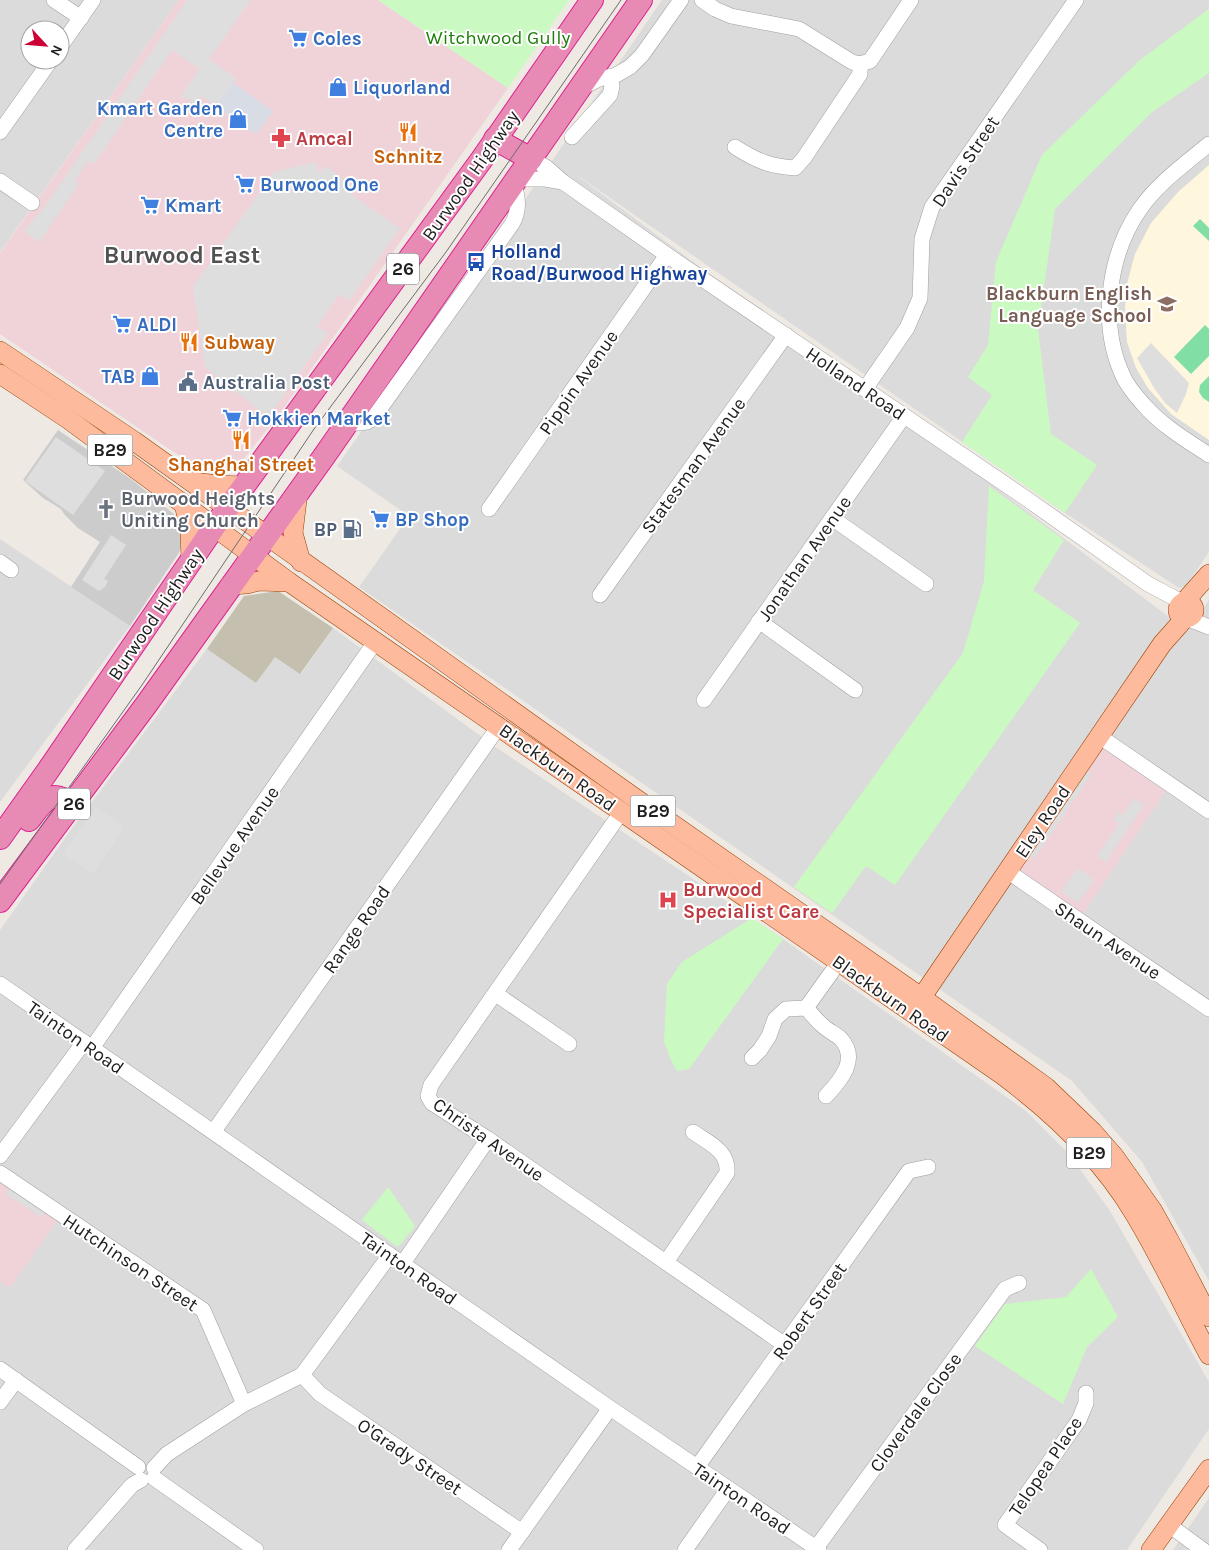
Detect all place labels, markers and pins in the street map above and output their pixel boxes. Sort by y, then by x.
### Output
supermarket icon: Coles [287,27,309,49]
place label: Coles [313,28,362,50]
shop icon: Liquorland [327,76,349,98]
place label: Liquorland [353,77,451,99]
place label: Kmart Garden Centre [97,98,223,142]
shop icon: Kmart Garden Centre [227,108,249,130]
restaurant icon: Schnitz [397,121,419,143]
pharmacy icon: Amcal [270,127,292,149]
place label: Amcal [296,128,353,150]
place label: Schnitz [374,146,442,168]
supermarket icon: Burwood One [234,173,256,195]
place label: Burwood One [260,174,379,196]
supermarket icon: Kmart [139,194,161,216]
place label: Kmart [165,195,222,217]
place label: Holland Road/Burwood Highway [491,241,708,285]
bus stop icon: Holland Road/Burwood Highway [465,251,487,273]
place label: Blackburn English Language School [986,283,1152,327]
school or university icon: Blackburn English Language School [1156,293,1178,315]
supermarket icon: ALDI [111,313,133,335]
place label: ALDI [137,314,177,336]
restaurant icon: Subway [178,331,200,353]
place label: Subway [204,332,275,354]
shop icon: TAB [139,365,161,387]
place label: TAB [102,366,135,388]
public building icon: Australia Post [177,371,199,393]
place label: Australia Post [203,372,330,394]
supermarket icon: Hokkien Market [221,407,243,429]
place label: Hokkien Market [247,408,391,430]
restaurant icon: Shanghai Street [230,429,252,451]
place label: Shanghai Street [168,454,314,476]
place label: Burwood Heights Uniting Church [121,488,275,532]
church icon: Burwood Heights Uniting Church [95,498,117,520]
supermarket icon: BP Shop [369,508,391,530]
place label: BP Shop [395,509,469,531]
fuel station icon: BP [341,518,363,540]
place label: BP [314,519,337,541]
place label: Burwood Specialist Care [683,879,819,923]
hospital icon: Burwood Specialist Care [657,889,679,911]

